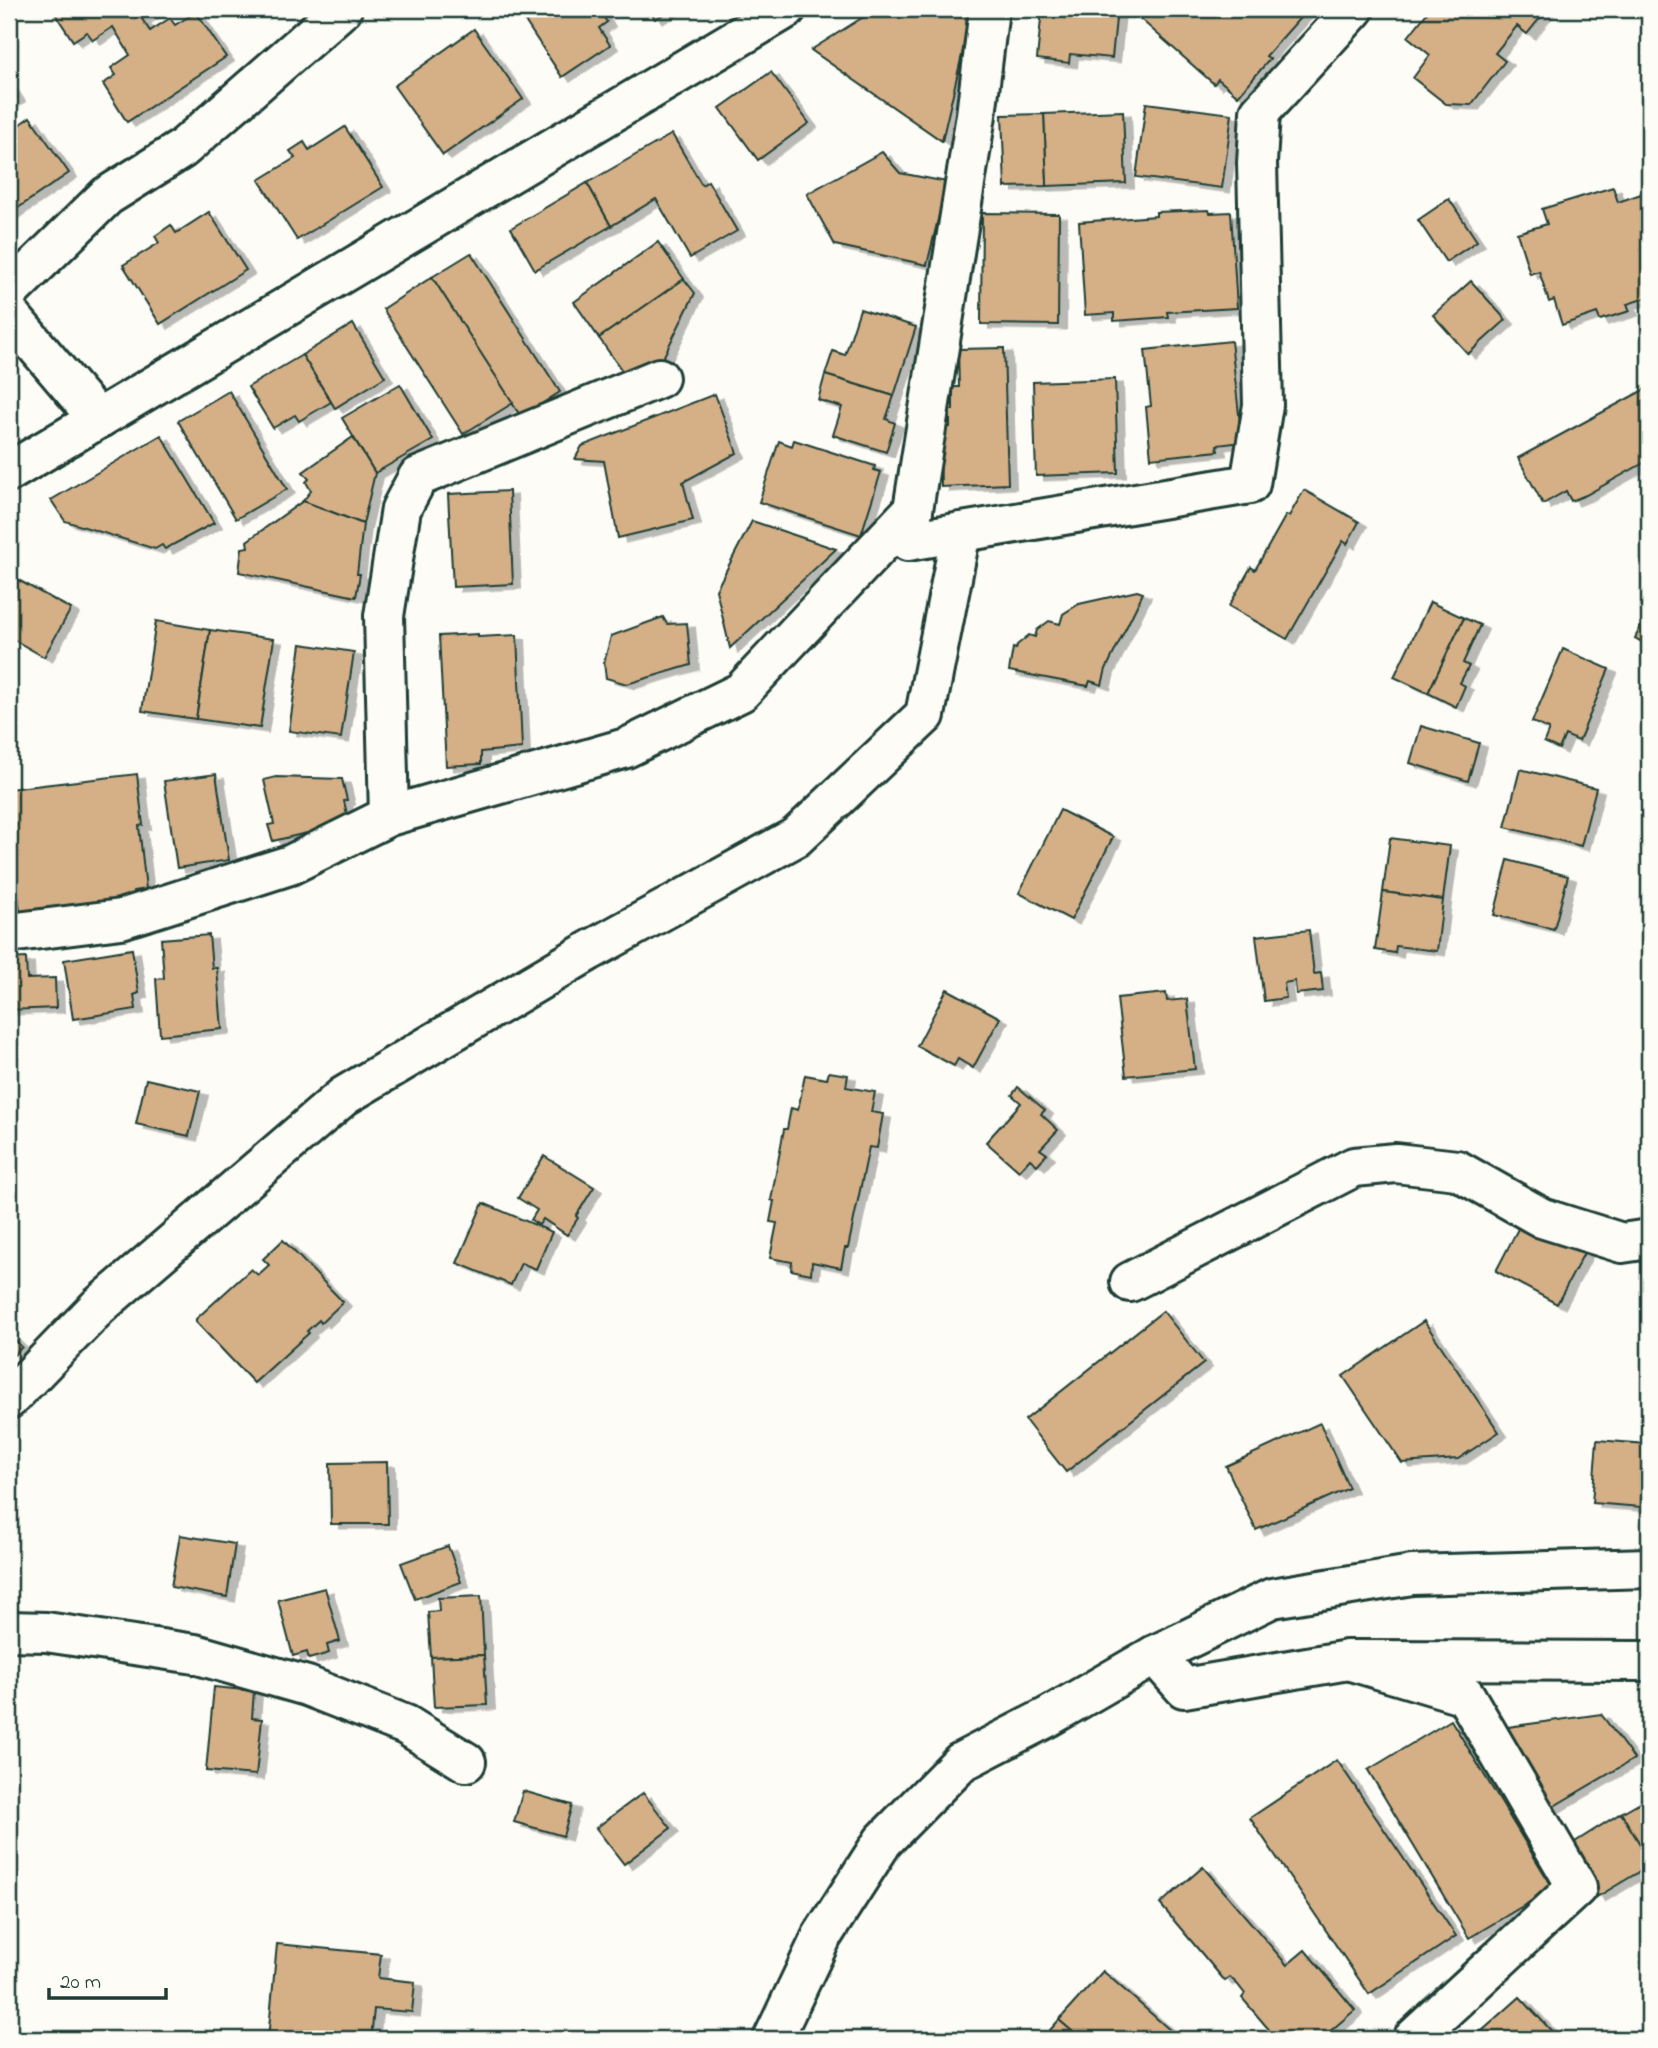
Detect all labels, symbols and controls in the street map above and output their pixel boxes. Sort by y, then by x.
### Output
scale bar [49,1957,166,2001]
text: 20 m [60,1968,101,1998]

